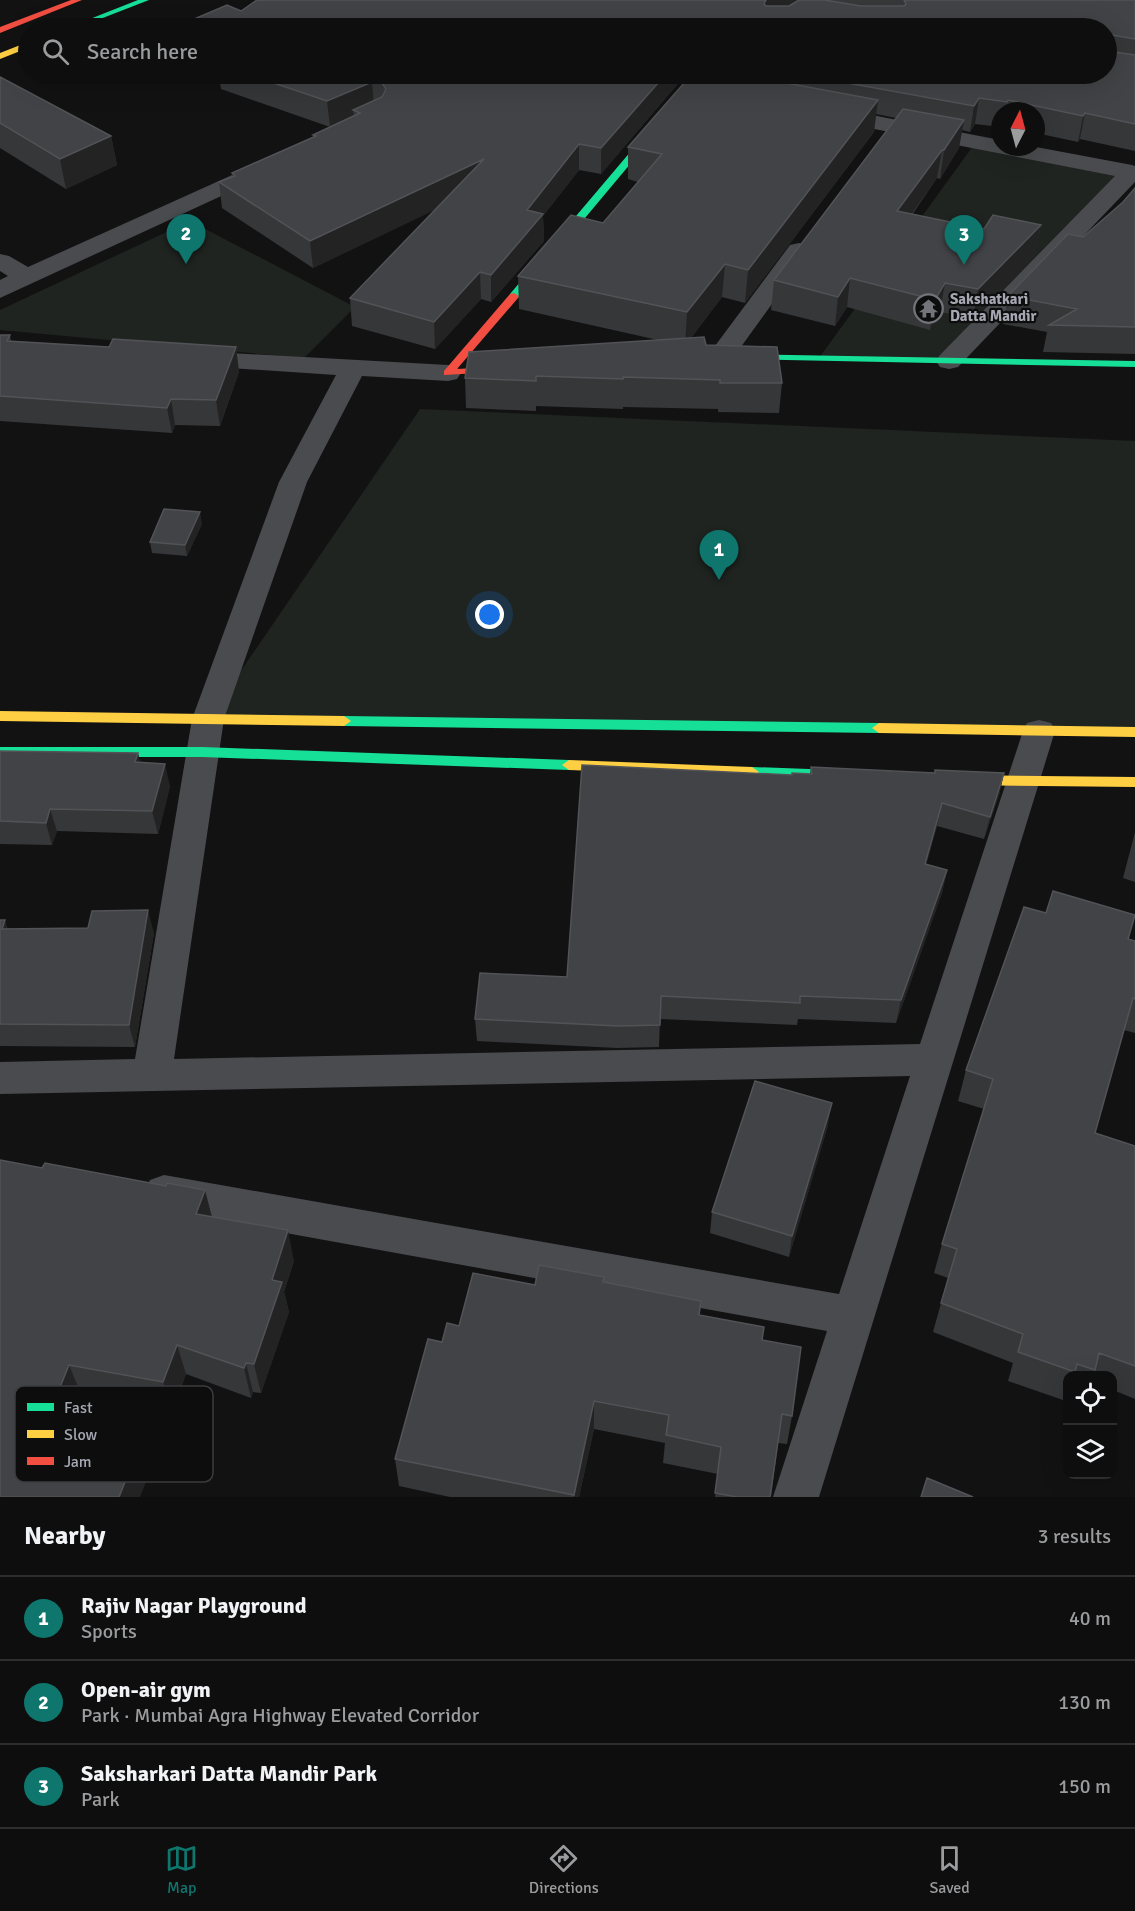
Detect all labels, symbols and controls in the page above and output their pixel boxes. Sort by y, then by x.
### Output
search box [18,18,1117,84]
icon: search [39,35,72,68]
text: Search here [87,38,198,65]
north arrow [991,102,1045,156]
pin: 2 [166,214,206,264]
pin: 3 [944,216,984,265]
place label: Sakshatkari Datta Mandir [950,290,1037,325]
temple icon: Sakshatkari Datta Mandir [913,292,945,324]
pin: 1 [700,530,738,580]
your location [475,600,504,629]
map controls [1063,1371,1117,1479]
button: locate [1063,1371,1117,1425]
legend [15,1386,213,1482]
text: Fast [64,1398,93,1418]
text: Slow [64,1425,98,1445]
button: layers [1063,1425,1117,1479]
text: Jam [64,1452,92,1472]
text: Nearby [24,1520,105,1552]
text: 3 results [1038,1524,1111,1549]
text: Rajiv Nagar Playground [81,1592,307,1619]
text: 1 [38,1606,49,1631]
text: 40 m [1069,1606,1111,1631]
text: Sports [81,1619,137,1644]
text: Open-air gym [81,1676,211,1703]
text: 2 [38,1690,49,1715]
text: 130 m [1058,1690,1111,1715]
text: Park · Mumbai Agra Highway Elevated Corridor [81,1703,479,1728]
text: Saksharkari Datta Mandir Park [81,1760,377,1787]
text: 3 [38,1774,49,1799]
text: 150 m [1058,1774,1111,1799]
text: Park [81,1787,119,1812]
tab: Map [165,1842,198,1898]
tab: Directions [529,1842,599,1898]
tab: Saved [929,1842,970,1898]

